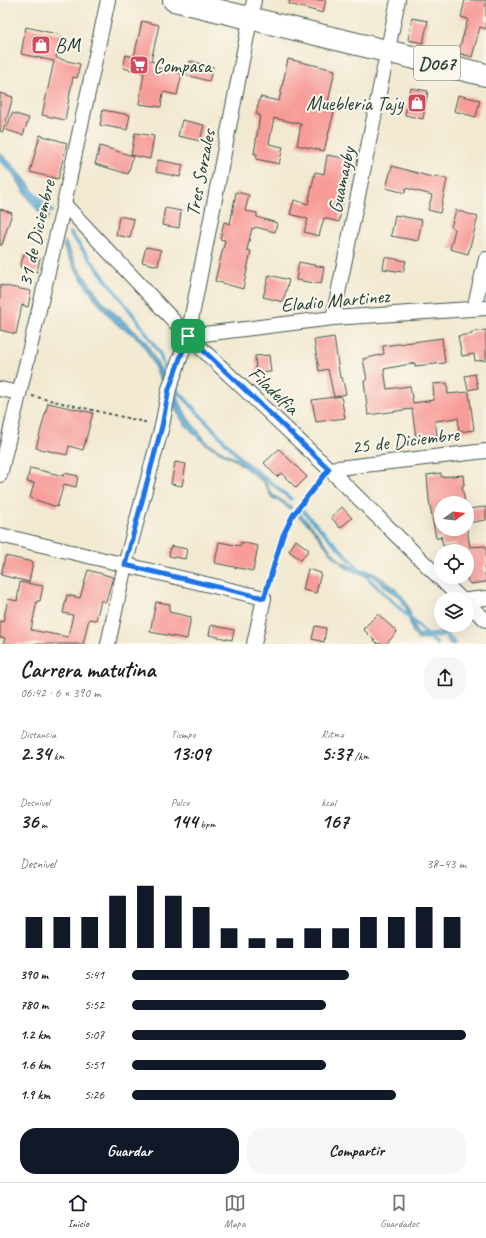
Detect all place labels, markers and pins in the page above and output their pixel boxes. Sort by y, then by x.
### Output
place label: BM [55,33,81,58]
shop icon: BM [30,34,52,56]
place label: Compasa [153,53,213,78]
supermarket icon: Compasa [128,54,150,76]
place label: Muebleria Tajy [306,91,404,116]
shop icon: Muebleria Tajy [406,92,428,114]
pin [171,319,205,353]

